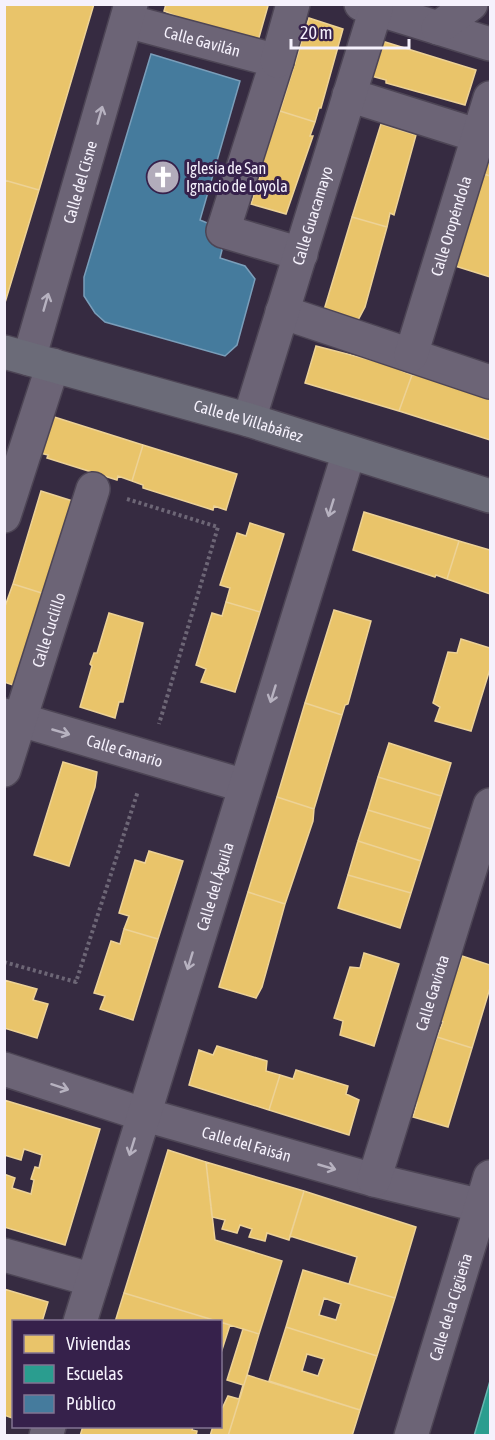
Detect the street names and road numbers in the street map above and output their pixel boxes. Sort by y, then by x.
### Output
street label: Calle Gavilán [162,22,242,60]
street label: Calle del Cisne [59,139,100,226]
street label: Calle Guacamayo [288,164,336,267]
street label: Calle Oropéndola [427,174,474,278]
street label: Calle de Villabáñez [192,396,305,446]
street label: Calle Cuclillo [28,590,69,669]
street label: Calle Canario [85,731,165,770]
street label: Calle del Águila [193,840,237,933]
street label: Calle Gaviota [412,953,452,1033]
street label: Calle del Faisán [200,1123,293,1165]
street label: Calle de la Cigüeña [426,1251,475,1363]

